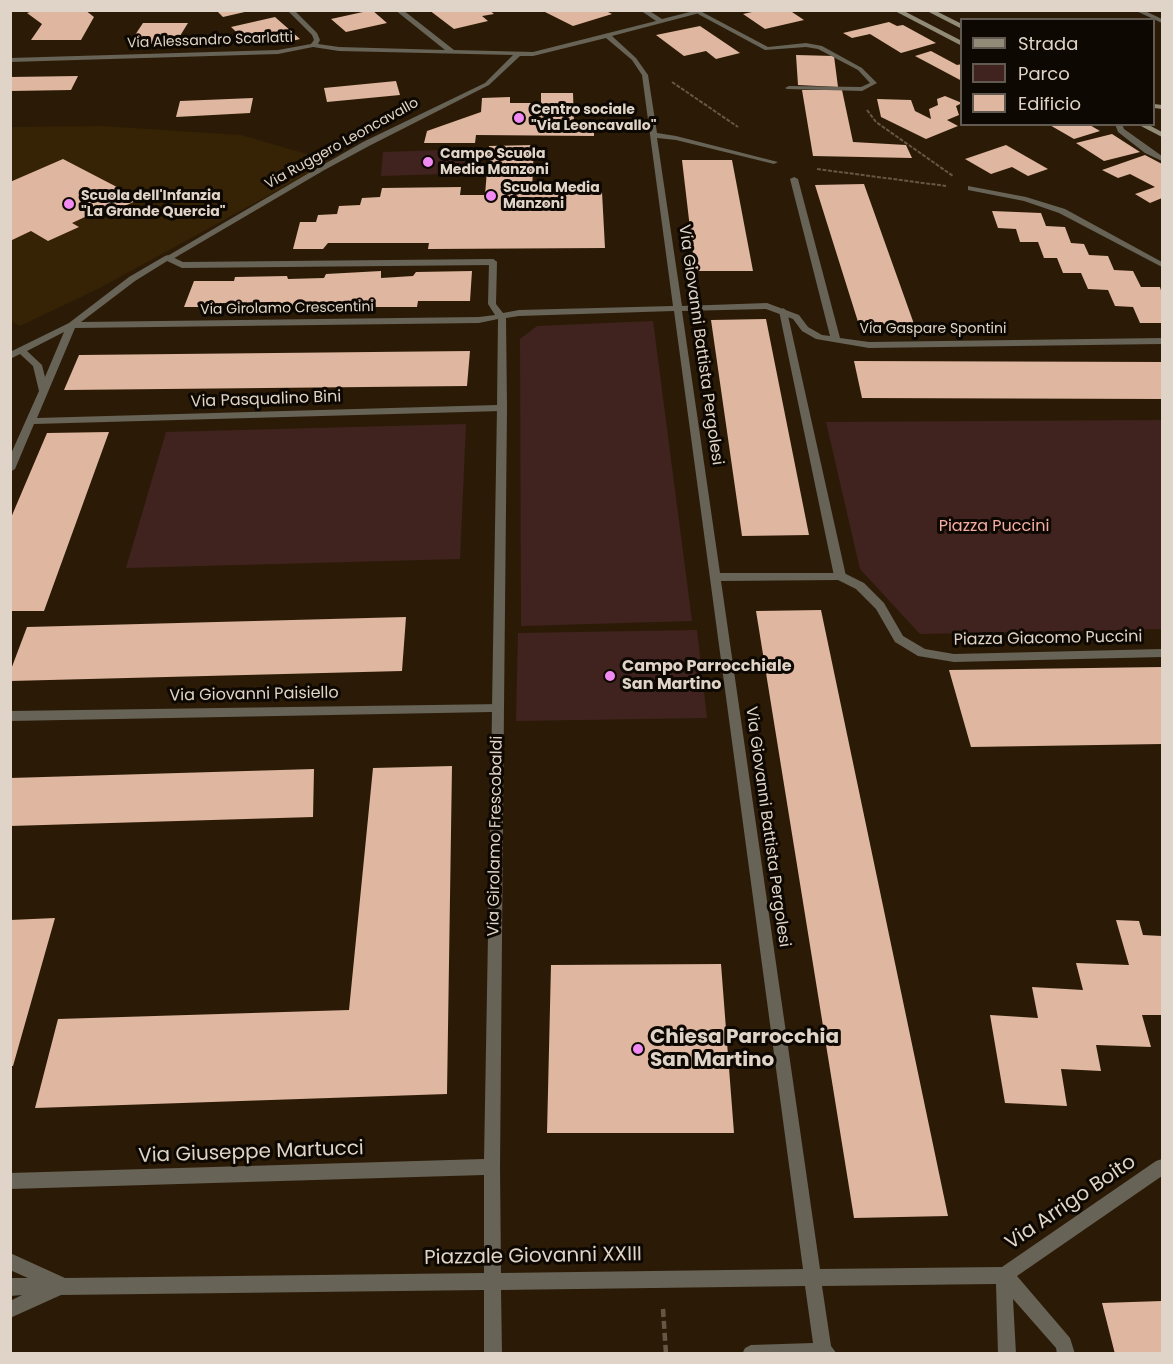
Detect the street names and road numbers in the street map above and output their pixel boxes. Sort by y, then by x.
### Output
street label: Via Alessandro Scarlatti [127,30,293,52]
street label: Via Ruggero Leoncavallo [262,95,422,193]
street label: Via Giovanni Battista Pergolesi [674,223,726,467]
street label: Via Girolamo Crescentini [200,299,374,319]
street label: Via Gaspare Spontini [860,321,1006,337]
street label: Via Pasqualino Bini [190,388,342,412]
street label: Piazza Giacomo Puccini [953,628,1143,650]
street label: Via Giovanni Paisiello [169,684,339,706]
street label: Via Giovanni Battista Pergolesi [741,705,793,949]
street label: Via Girolamo Frescobaldi [485,735,507,937]
street label: Via Giuseppe Martucci [138,1137,364,1169]
street label: Via Arrigo Boito [1001,1150,1141,1256]
street label: Piazzale Giovanni XXIII [424,1243,642,1271]

